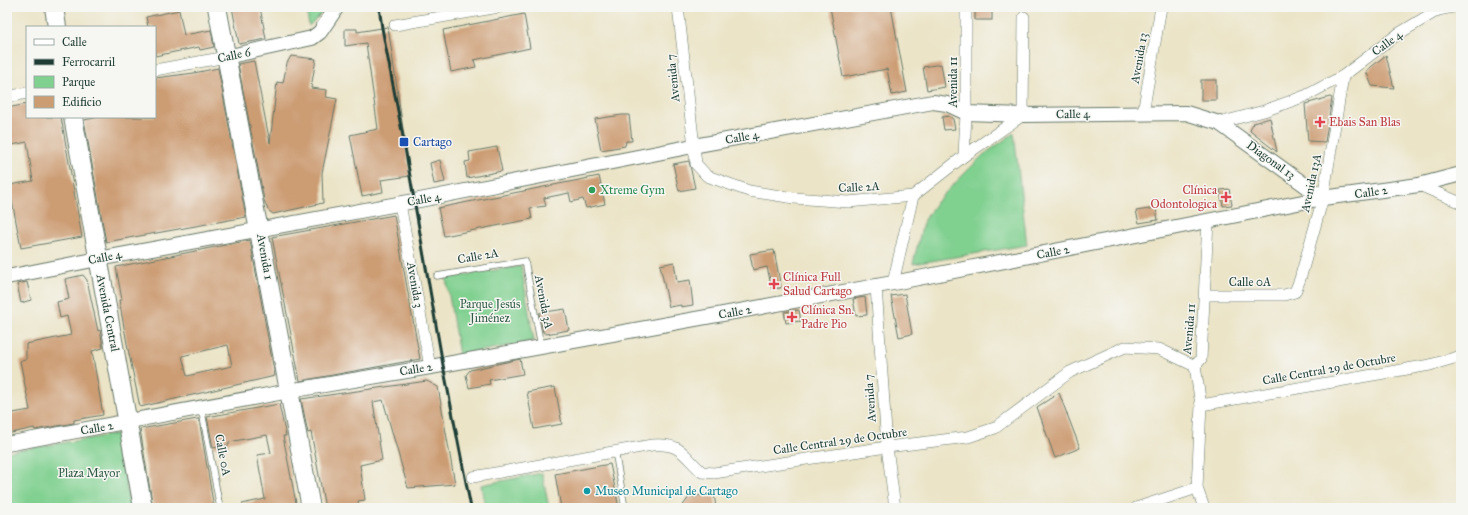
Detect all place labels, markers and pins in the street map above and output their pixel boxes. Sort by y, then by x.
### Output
place label: Ebais San Blas [1329,115,1400,129]
marker: Ebais San Blas [1314,116,1326,128]
place label: Cartago [413,135,452,150]
marker: Cartago [398,136,410,148]
place label: Xtreme Gym [600,183,665,197]
place label: Clínica Odontologica [1151,183,1218,212]
marker: Xtreme Gym [587,185,597,195]
marker: Clínica Odontologica [1220,191,1232,203]
place label: Clínica Full Salud Cartago [783,270,852,299]
marker: Clínica Full Salud Cartago [768,278,780,290]
place label: Clínica Sn. Padre Pio [801,303,854,331]
marker: Clínica Sn. Padre Pio [786,311,798,323]
place label: Museo Municipal de Cartago [595,484,738,499]
marker: Museo Municipal de Cartago [582,486,592,496]

